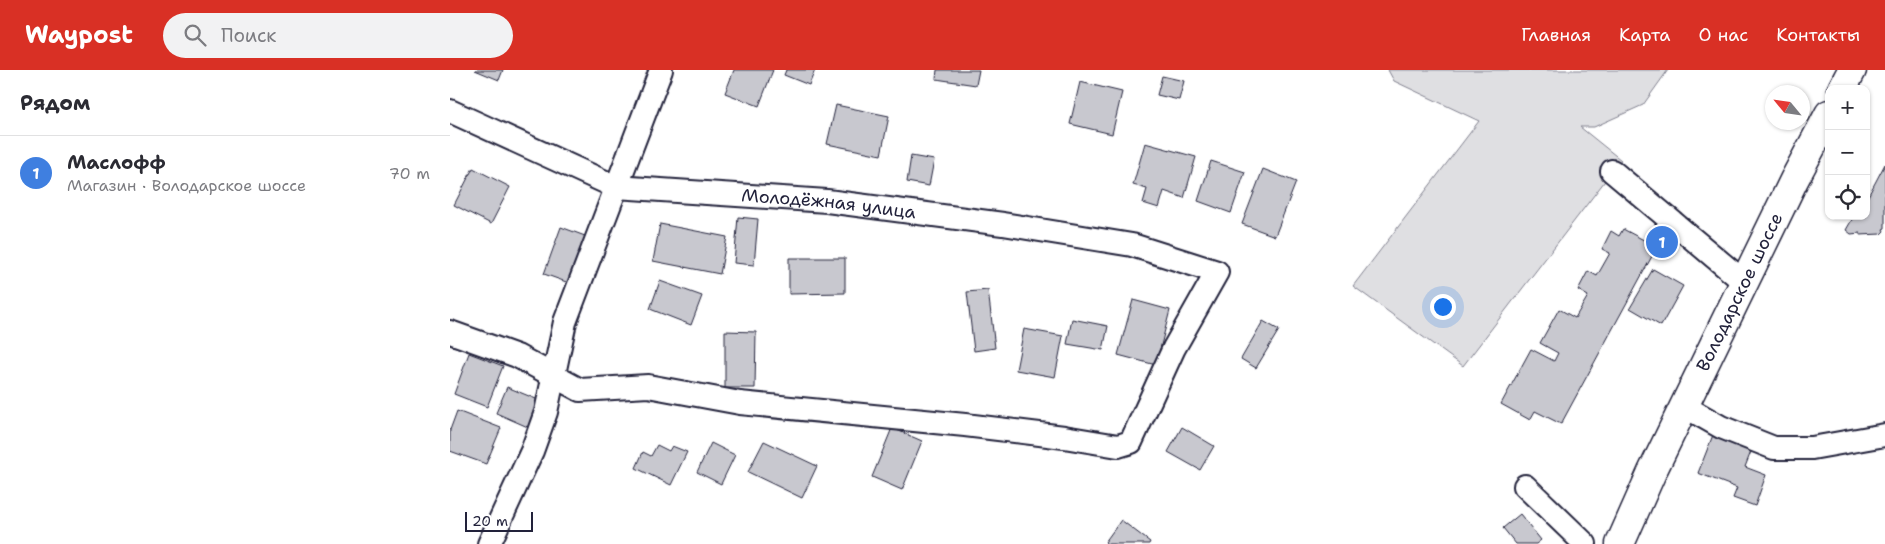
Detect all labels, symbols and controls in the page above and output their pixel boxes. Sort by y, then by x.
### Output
search box [163,13,513,58]
text: Waypost [25,19,133,51]
icon: search [181,21,209,49]
text: Поиск [221,23,276,48]
text: Главная [1521,23,1591,47]
text: Карта [1619,23,1671,47]
text: О нас [1699,23,1748,47]
text: Контакты [1776,23,1860,47]
north arrow [1765,85,1810,130]
map controls [1825,85,1870,220]
button: + [1825,85,1870,130]
text: Рядом [20,89,90,117]
button: − [1825,130,1870,175]
text: Маслофф [67,150,165,175]
text: 1 [32,163,40,184]
text: 70 m [389,163,430,184]
text: Магазин · Володарское шоссе [67,175,306,196]
button: locate [1825,175,1870,220]
street label: Молодёжная улица [741,183,917,225]
street label: Володарское шоссе [1691,209,1788,375]
pin: 1 [1646,223,1678,261]
your location [1430,294,1456,320]
scale bar [465,509,532,532]
text: 20 m [472,512,508,530]

